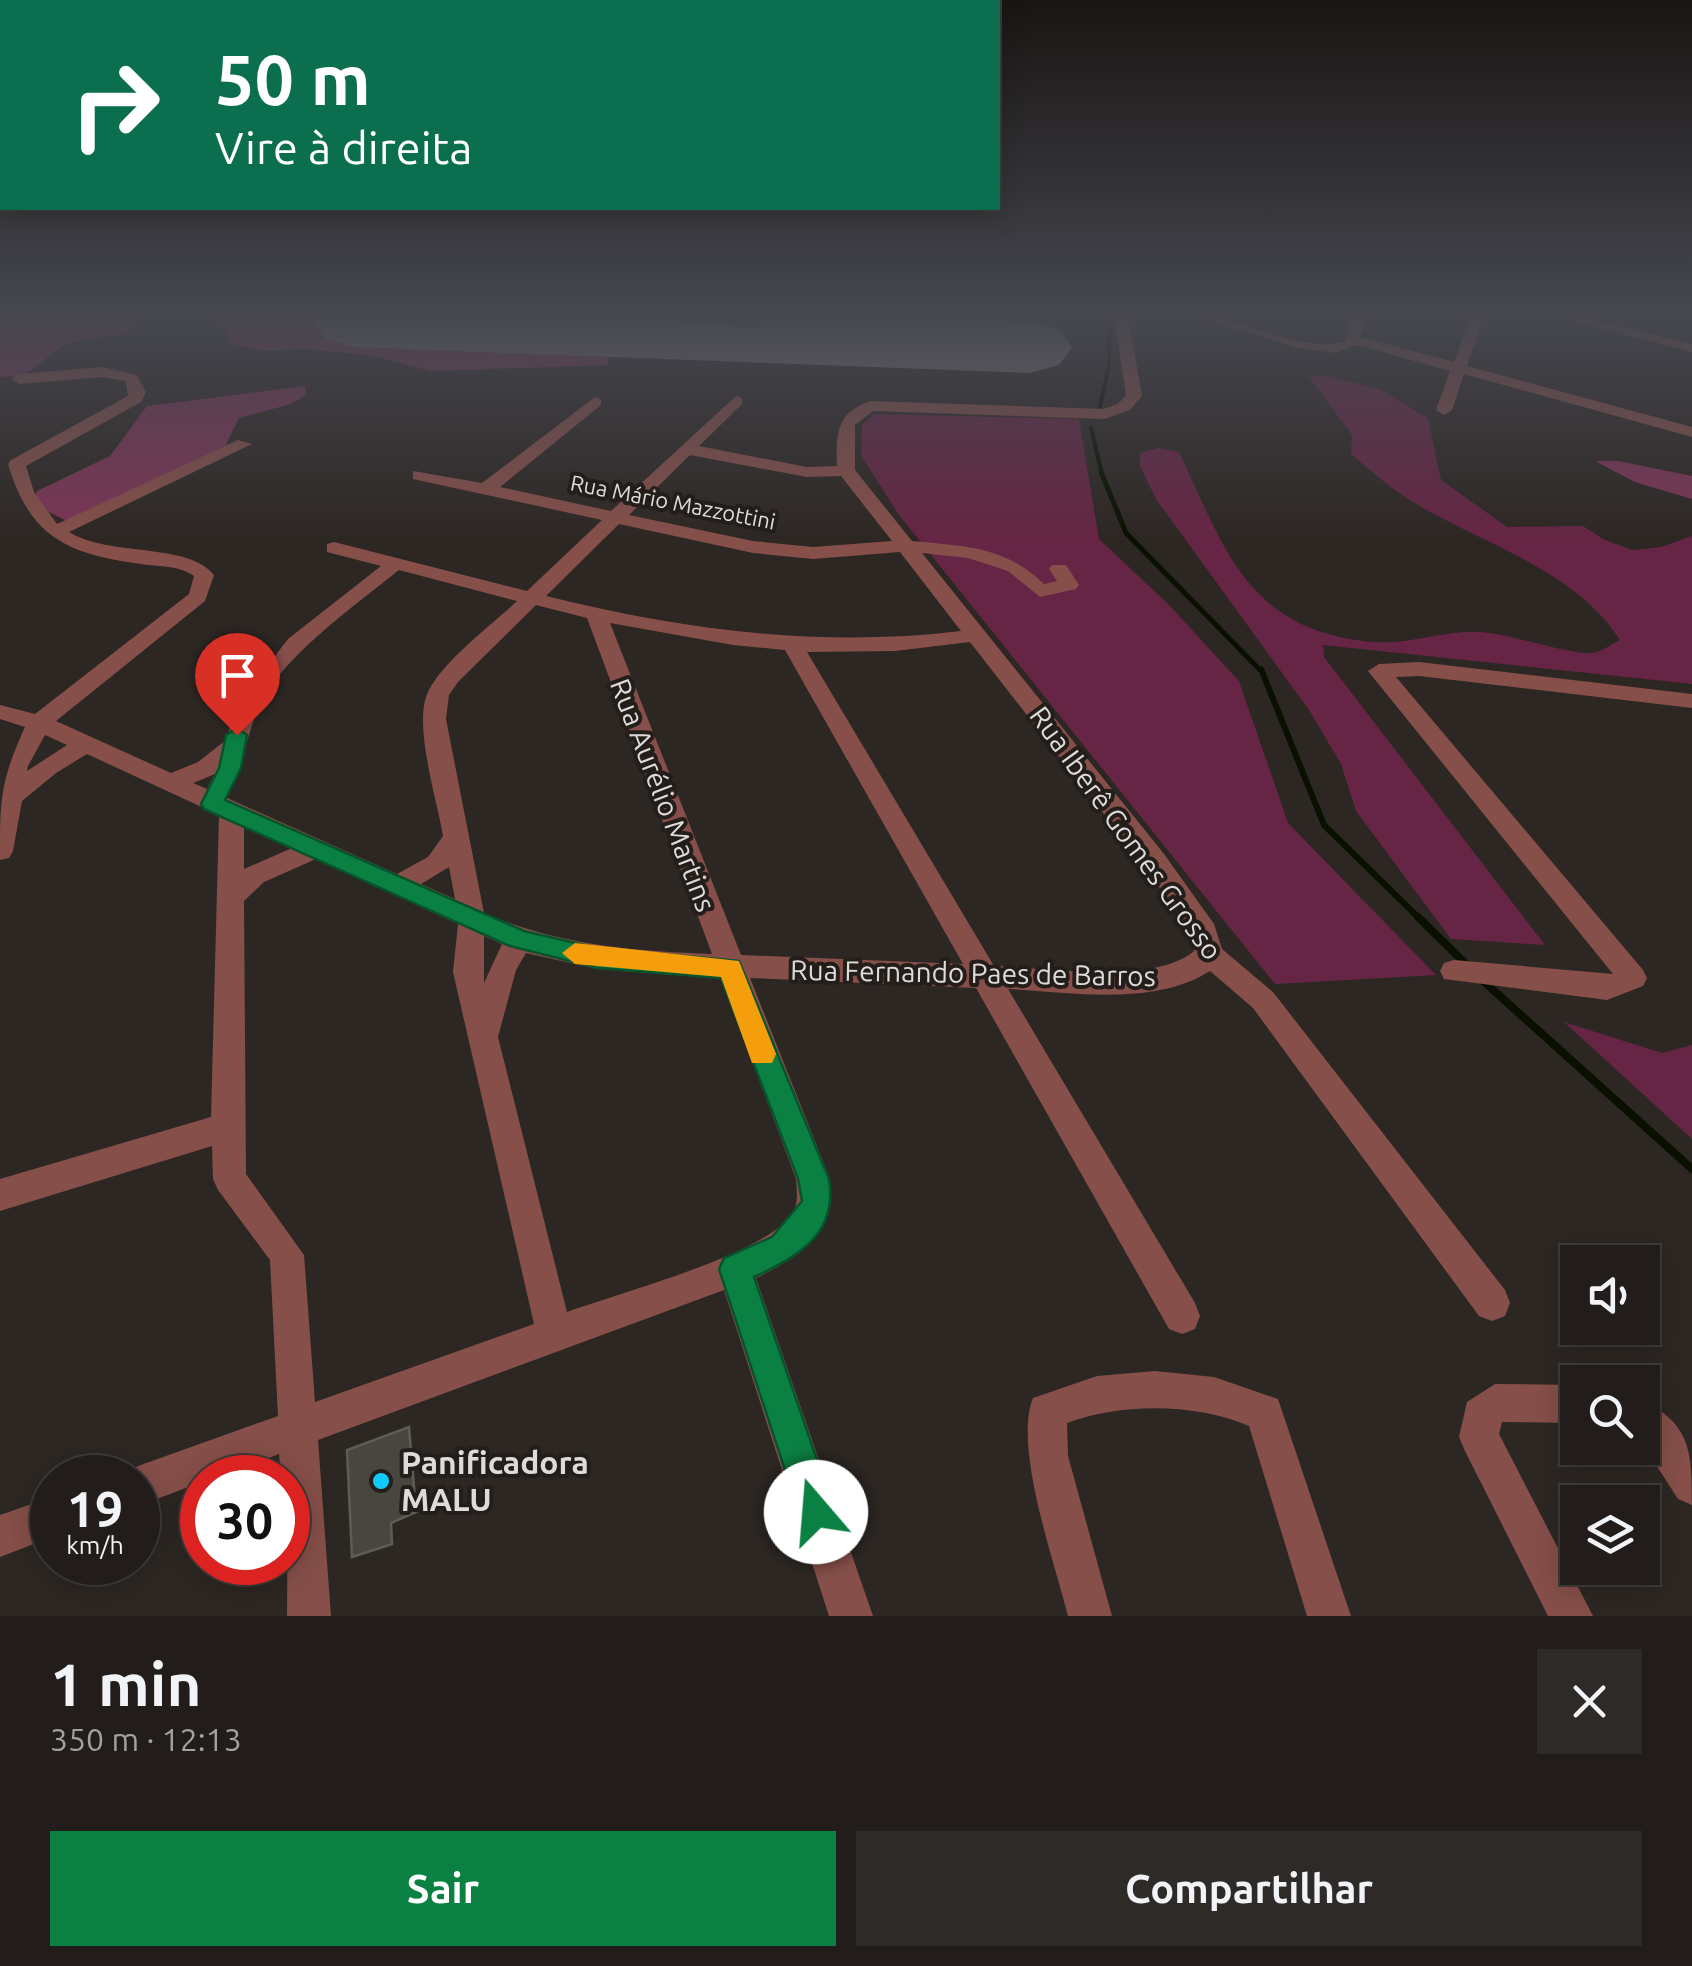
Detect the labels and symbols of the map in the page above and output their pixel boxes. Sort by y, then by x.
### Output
street label: Rua Mário Mazzottini [568,469,778,534]
pin [195,633,280,736]
street label: Rua Aurélio Martins [605,674,722,916]
street label: Rua Iberê Gomes Grosso [1024,700,1229,965]
street label: Rua Fernando Paes de Barros [790,954,1156,991]
place label: Panificadora MALU [401,1444,589,1517]
speed limit sign: 30 [180,1455,310,1585]
position arrow [764,1460,868,1564]
marker: Panificadora MALU [370,1470,392,1492]

